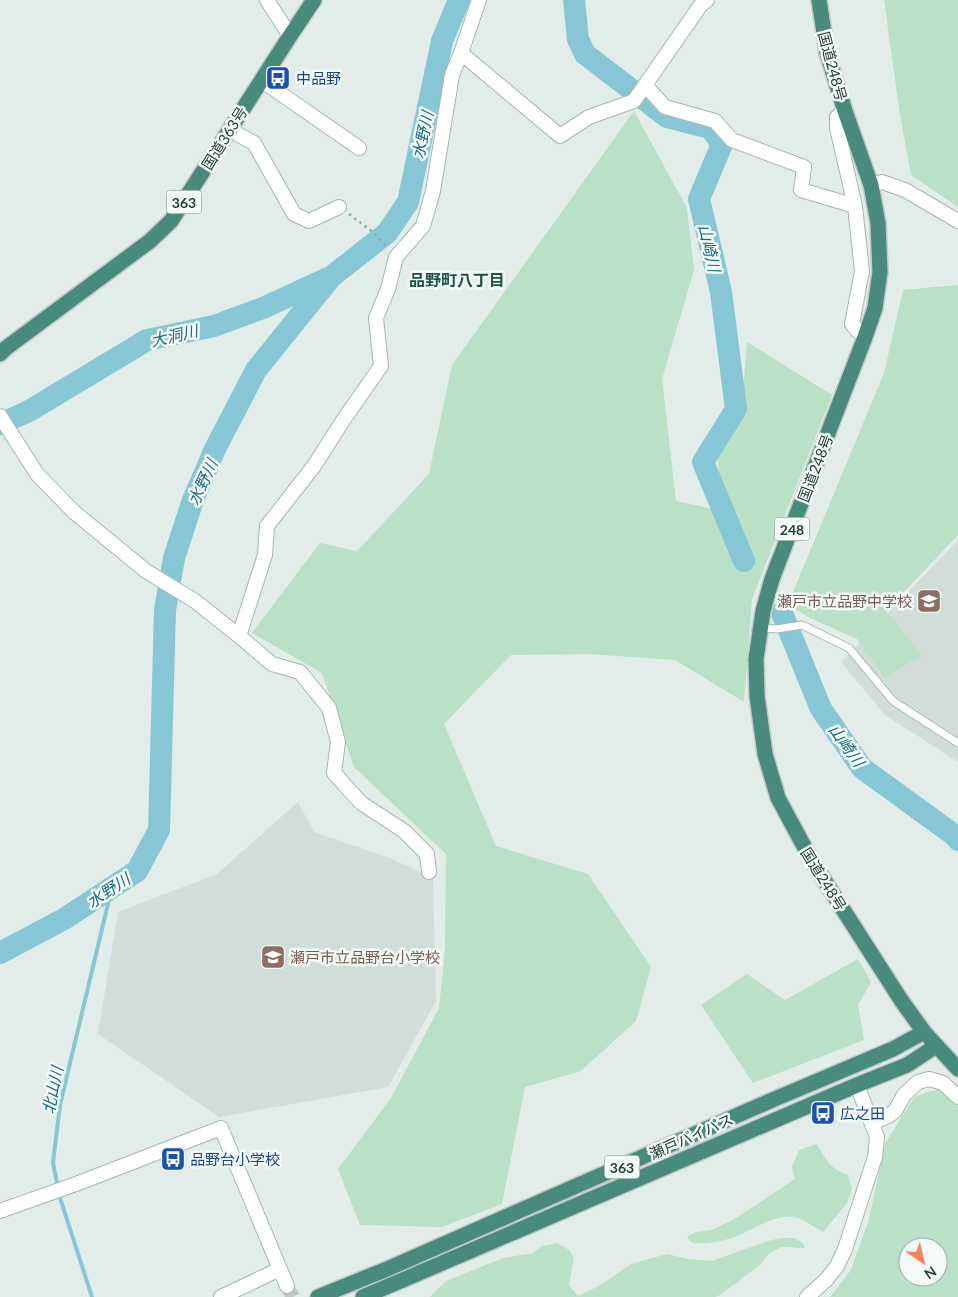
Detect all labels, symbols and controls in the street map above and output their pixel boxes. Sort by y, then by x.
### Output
street label: 国道248号 [815,29,851,103]
bus stop icon: 中品野 [265,65,291,91]
place label: 中品野 [296,69,341,87]
street label: 国道363号 [198,103,250,173]
water label: 水野川 [408,108,437,160]
road number: 363 [166,190,202,213]
water label: 山崎川 [695,222,725,275]
district label: 品野町八丁目 [409,270,505,289]
water label: 大洞川 [148,320,201,350]
street label: 国道248号 [794,432,836,504]
water label: 水野川 [183,454,222,508]
road number: 248 [774,518,810,540]
school or university icon: 瀬戸市立品野中学校 [916,588,942,614]
place label: 瀬戸市立品野中学校 [777,592,912,610]
water label: 山崎川 [825,720,870,772]
street label: 国道248号 [798,844,850,914]
water label: 水野川 [83,868,135,911]
school or university icon: 瀬戸市立品野台小学校 [260,944,286,970]
place label: 瀬戸市立品野台小学校 [290,948,440,966]
water label: 北山川 [38,1063,66,1115]
bus stop icon: 広之田 [810,1100,836,1126]
place label: 広之田 [840,1104,885,1122]
street label: 瀬戸バイパス [646,1110,736,1162]
bus stop icon: 品野台小学校 [160,1146,186,1172]
place label: 品野台小学校 [190,1150,280,1168]
road number: 363 [604,1156,640,1178]
north arrow [898,1237,948,1287]
text: N [921,1263,940,1283]

